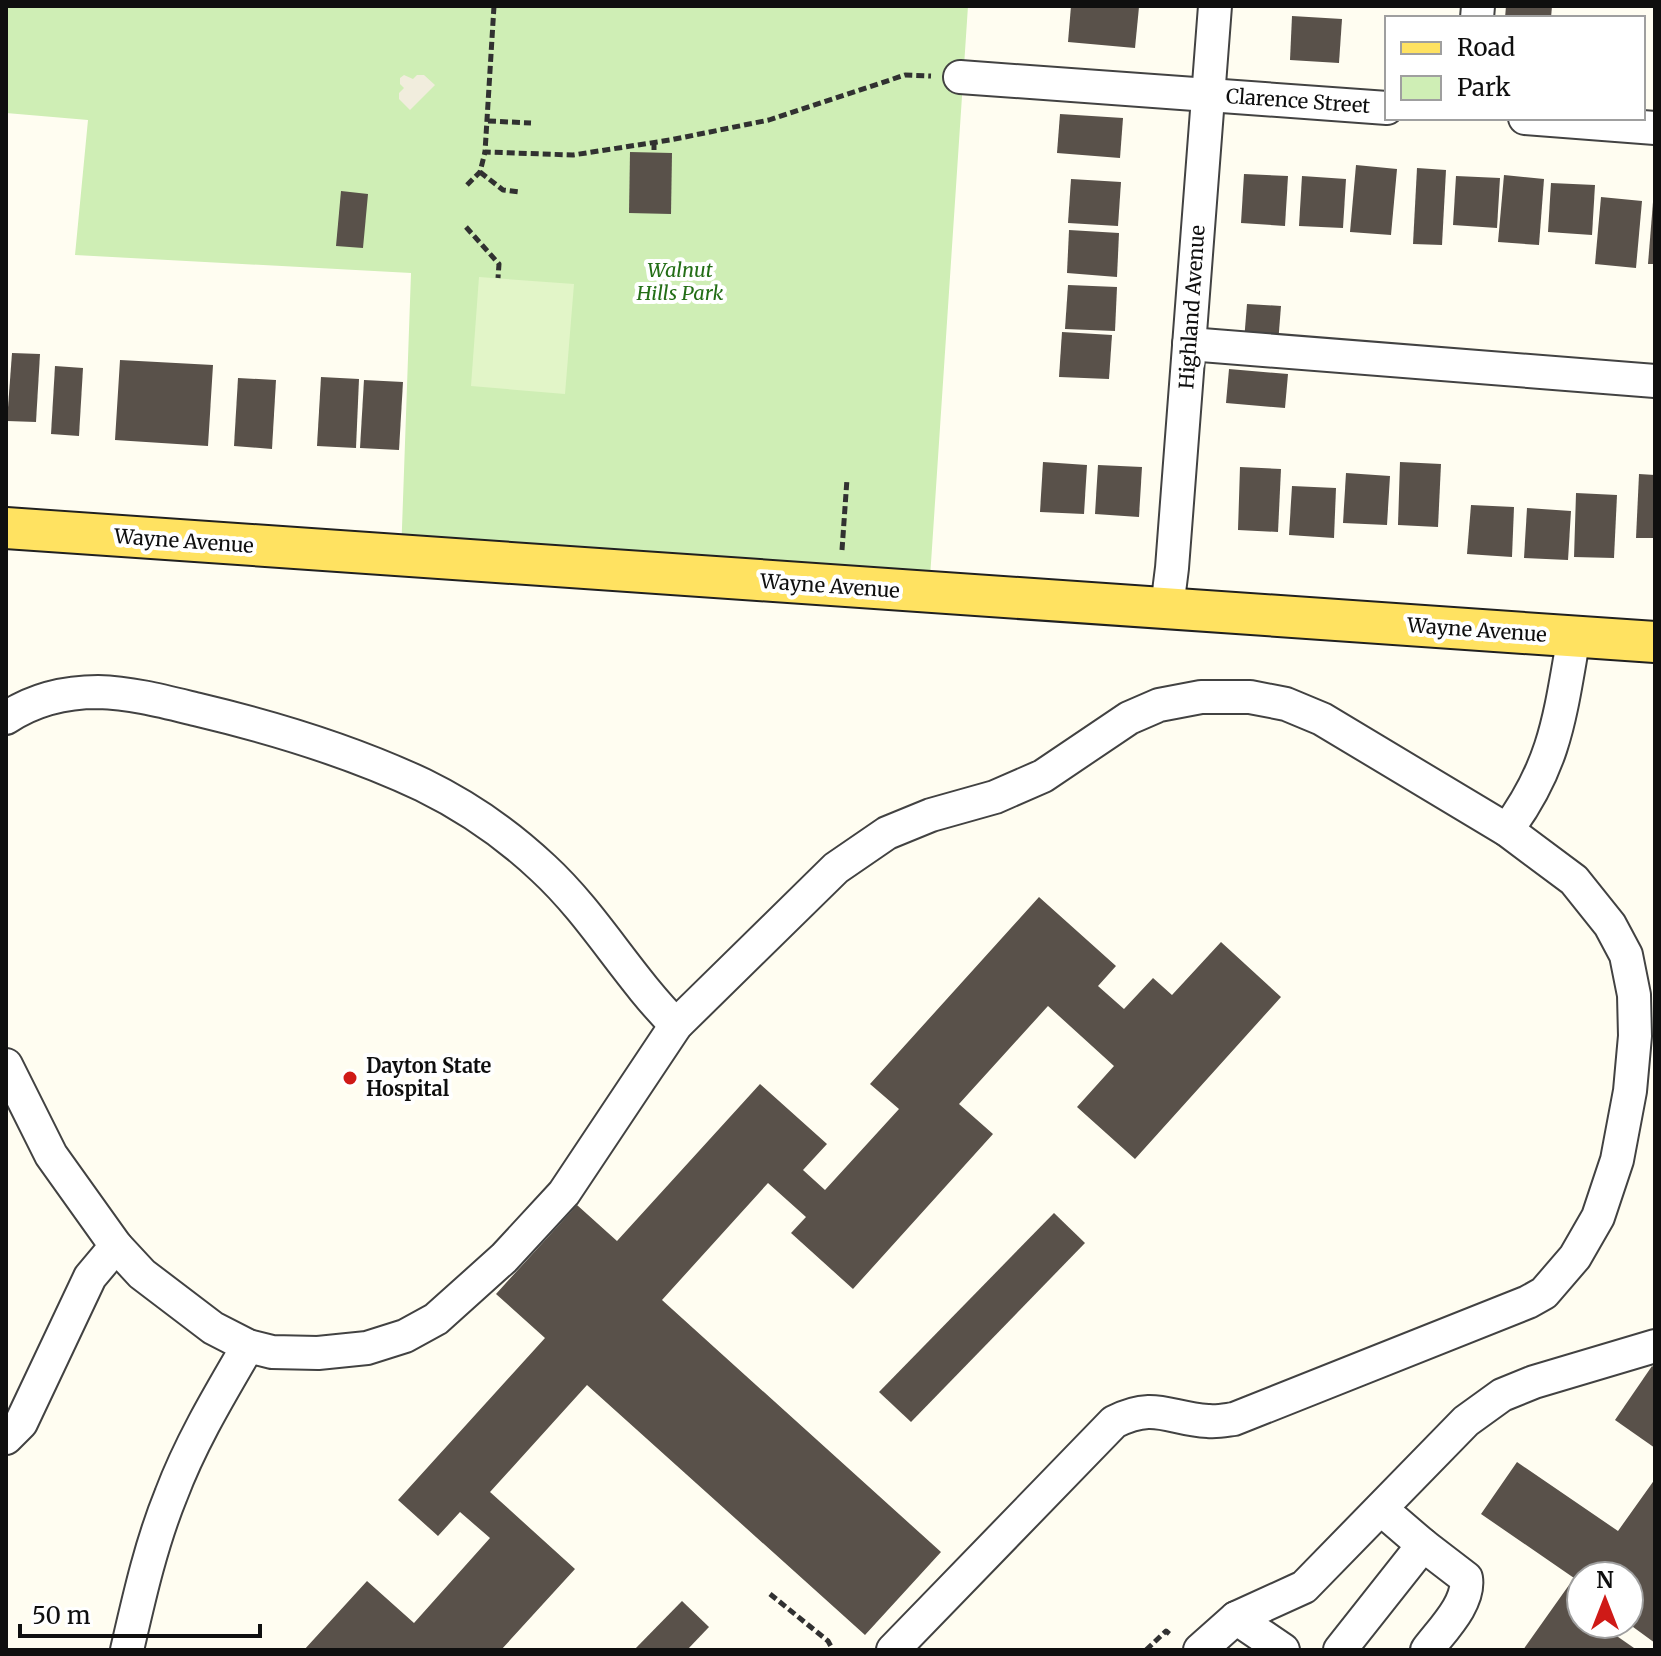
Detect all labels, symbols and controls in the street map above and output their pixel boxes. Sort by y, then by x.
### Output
legend [1385,16,1645,120]
text: Road [1457,32,1515,63]
text: Park [1457,72,1511,103]
street label: Clarence Street [1225,83,1371,118]
street label: Highland Avenue [1173,224,1210,390]
park label: Walnut Hills Park [636,257,724,305]
street label: Wayne Avenue [112,523,255,558]
street label: Wayne Avenue [758,568,901,603]
street label: Wayne Avenue [1405,612,1548,647]
place label: Dayton State Hospital [366,1053,492,1101]
marker: Dayton State Hospital [341,1069,359,1087]
north arrow [1565,1560,1645,1640]
text: N [1596,1566,1614,1594]
scale bar [20,1588,260,1638]
text: 50 m [32,1600,91,1631]

